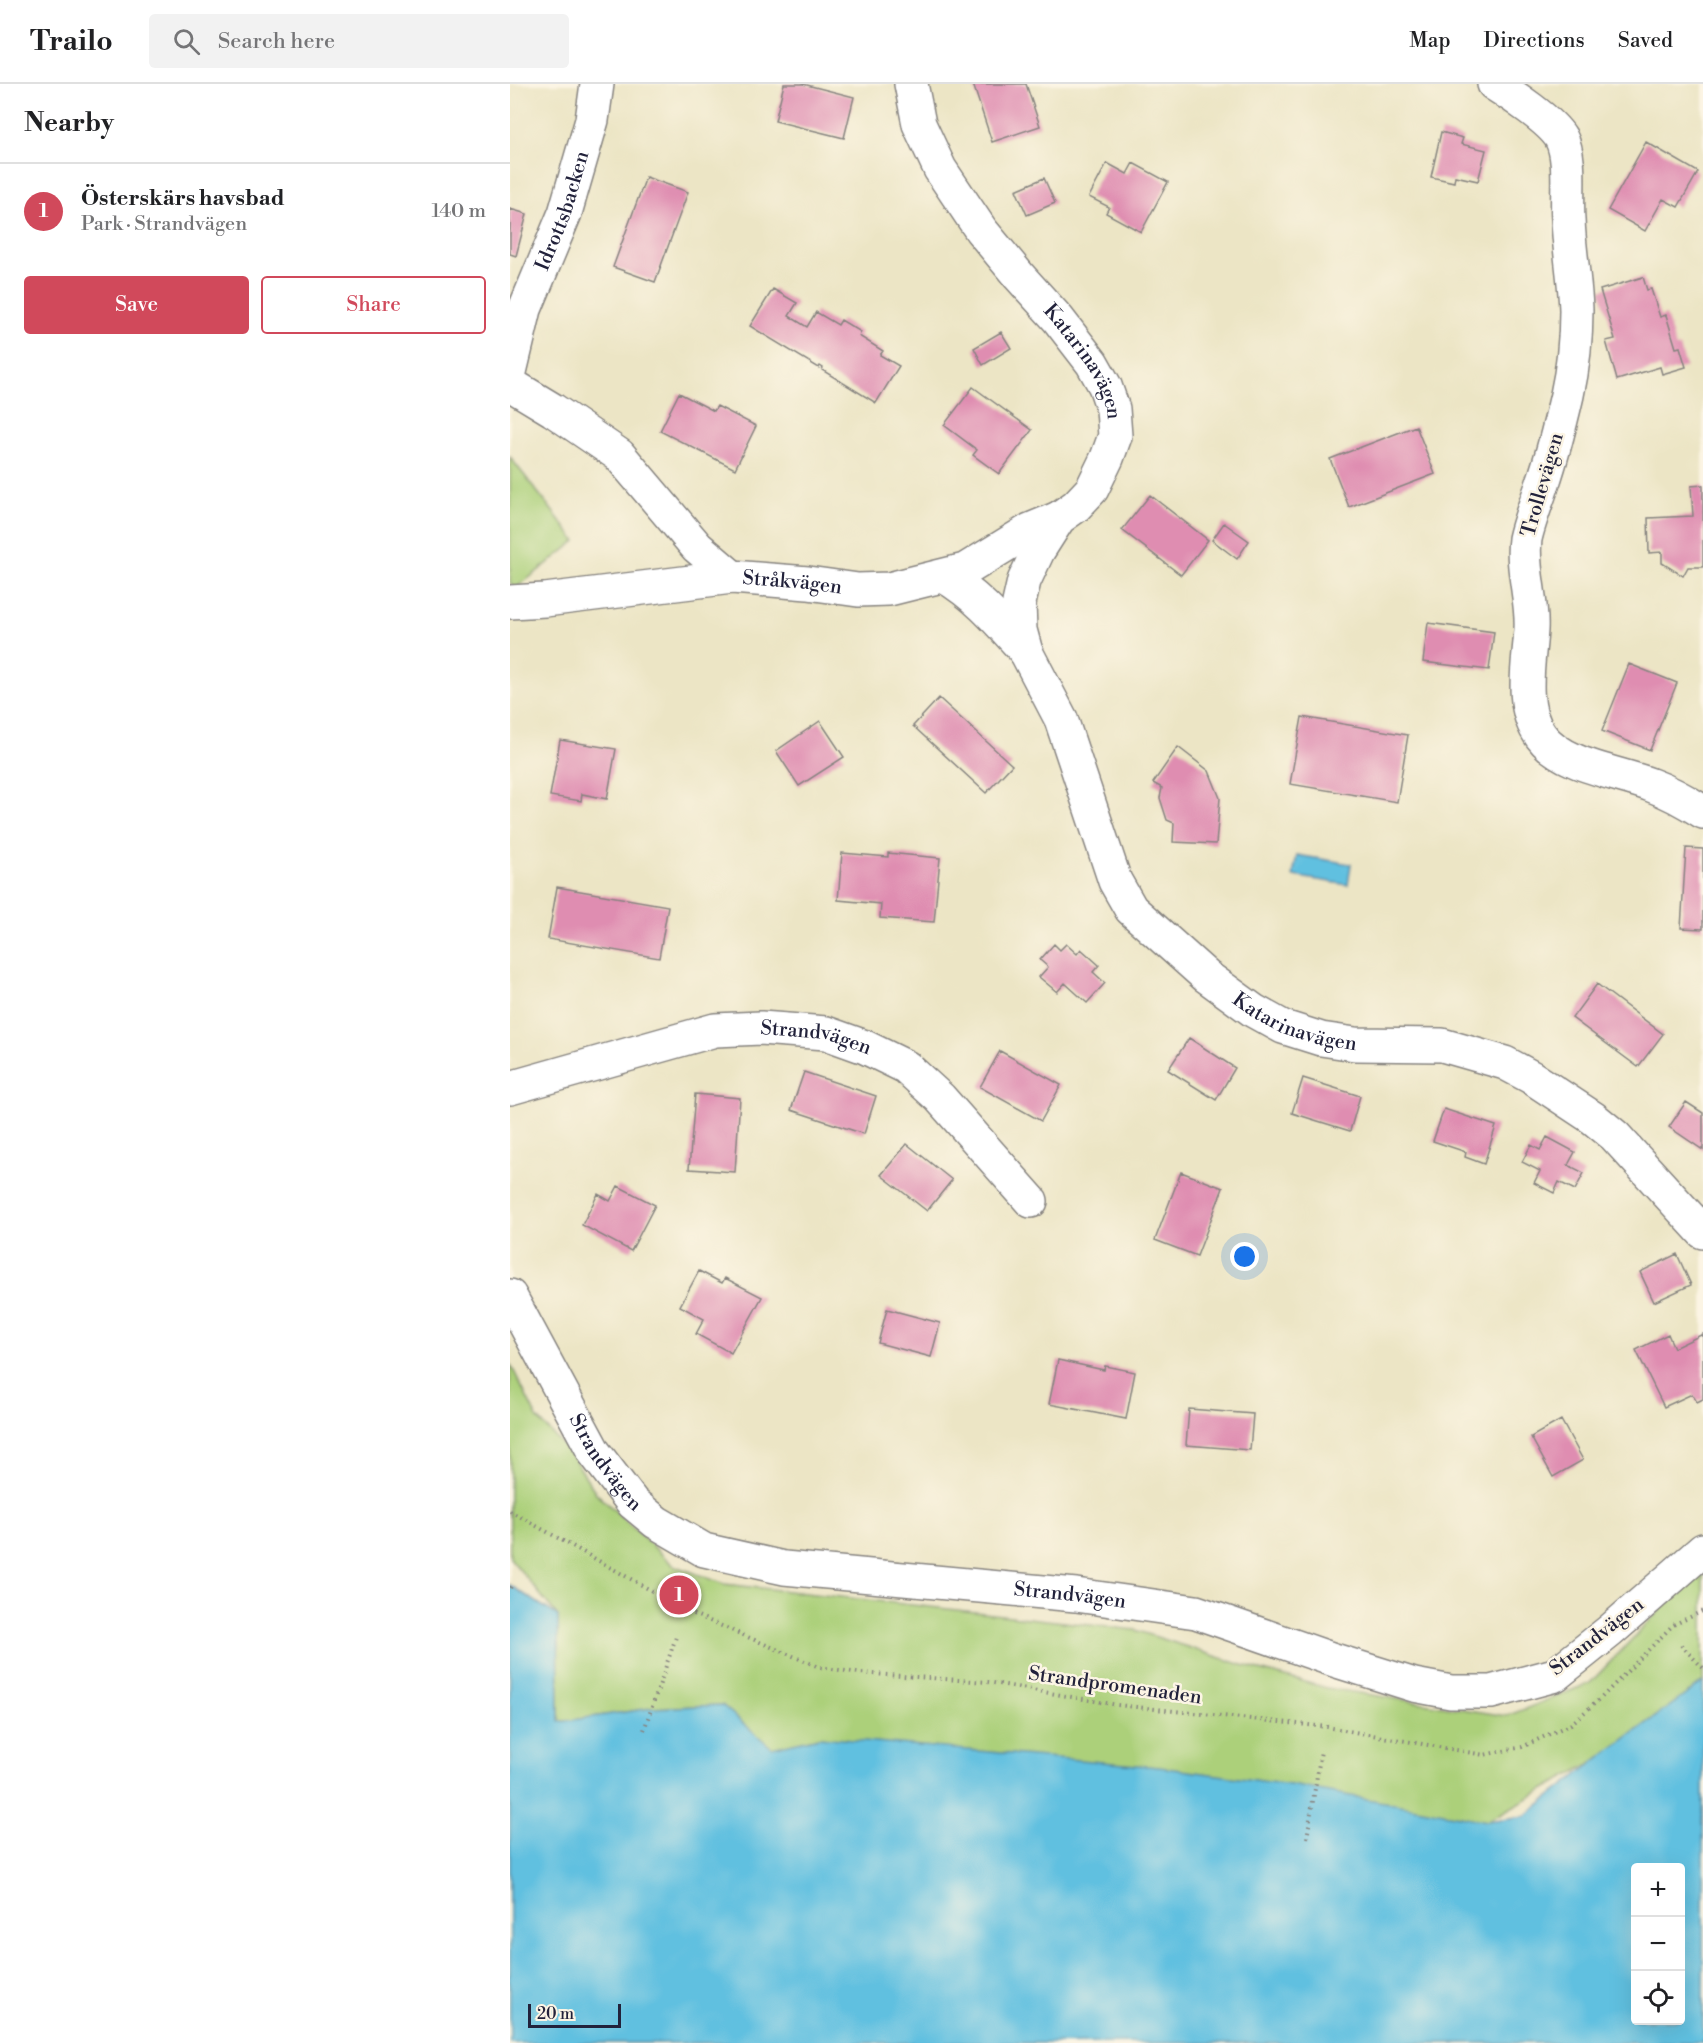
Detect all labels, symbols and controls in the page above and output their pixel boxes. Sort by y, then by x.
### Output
search box [149,14,569,68]
text: Trailo [30,24,113,59]
icon: search [170,25,203,58]
text: Search here [218,28,335,55]
text: Map [1409,28,1451,54]
text: Directions [1484,28,1585,54]
text: Saved [1618,28,1673,54]
text: Nearby [24,107,114,139]
street label: Idrottsbacken [530,148,595,275]
text: Österskärs havsbad [81,185,285,212]
text: 1 [39,199,48,224]
text: 140 m [431,199,486,224]
text: Park · Strandvägen [81,212,247,237]
button: Save [24,276,249,334]
button: Share [261,276,486,334]
street label: Katarinavägen [1038,299,1126,420]
street label: Trollevägen [1516,430,1570,540]
street label: Stråkvägen [742,565,844,600]
street label: Katarinavägen [1227,987,1359,1057]
street label: Strandvägen [759,1015,875,1061]
your location [1230,1242,1259,1271]
street label: Strandvägen [563,1409,646,1517]
pin: 1 [660,1572,698,1618]
street label: Strandvägen [1013,1577,1128,1614]
street label: Strandvägen [1545,1592,1649,1682]
street label: Strandpromenaden [1027,1661,1203,1711]
map controls [1631,1863,1685,2025]
button: + [1631,1863,1685,1917]
button: − [1631,1917,1685,1971]
button: locate [1631,1971,1685,2025]
scale bar [528,2001,621,2028]
text: 20 m [537,2004,574,2024]

